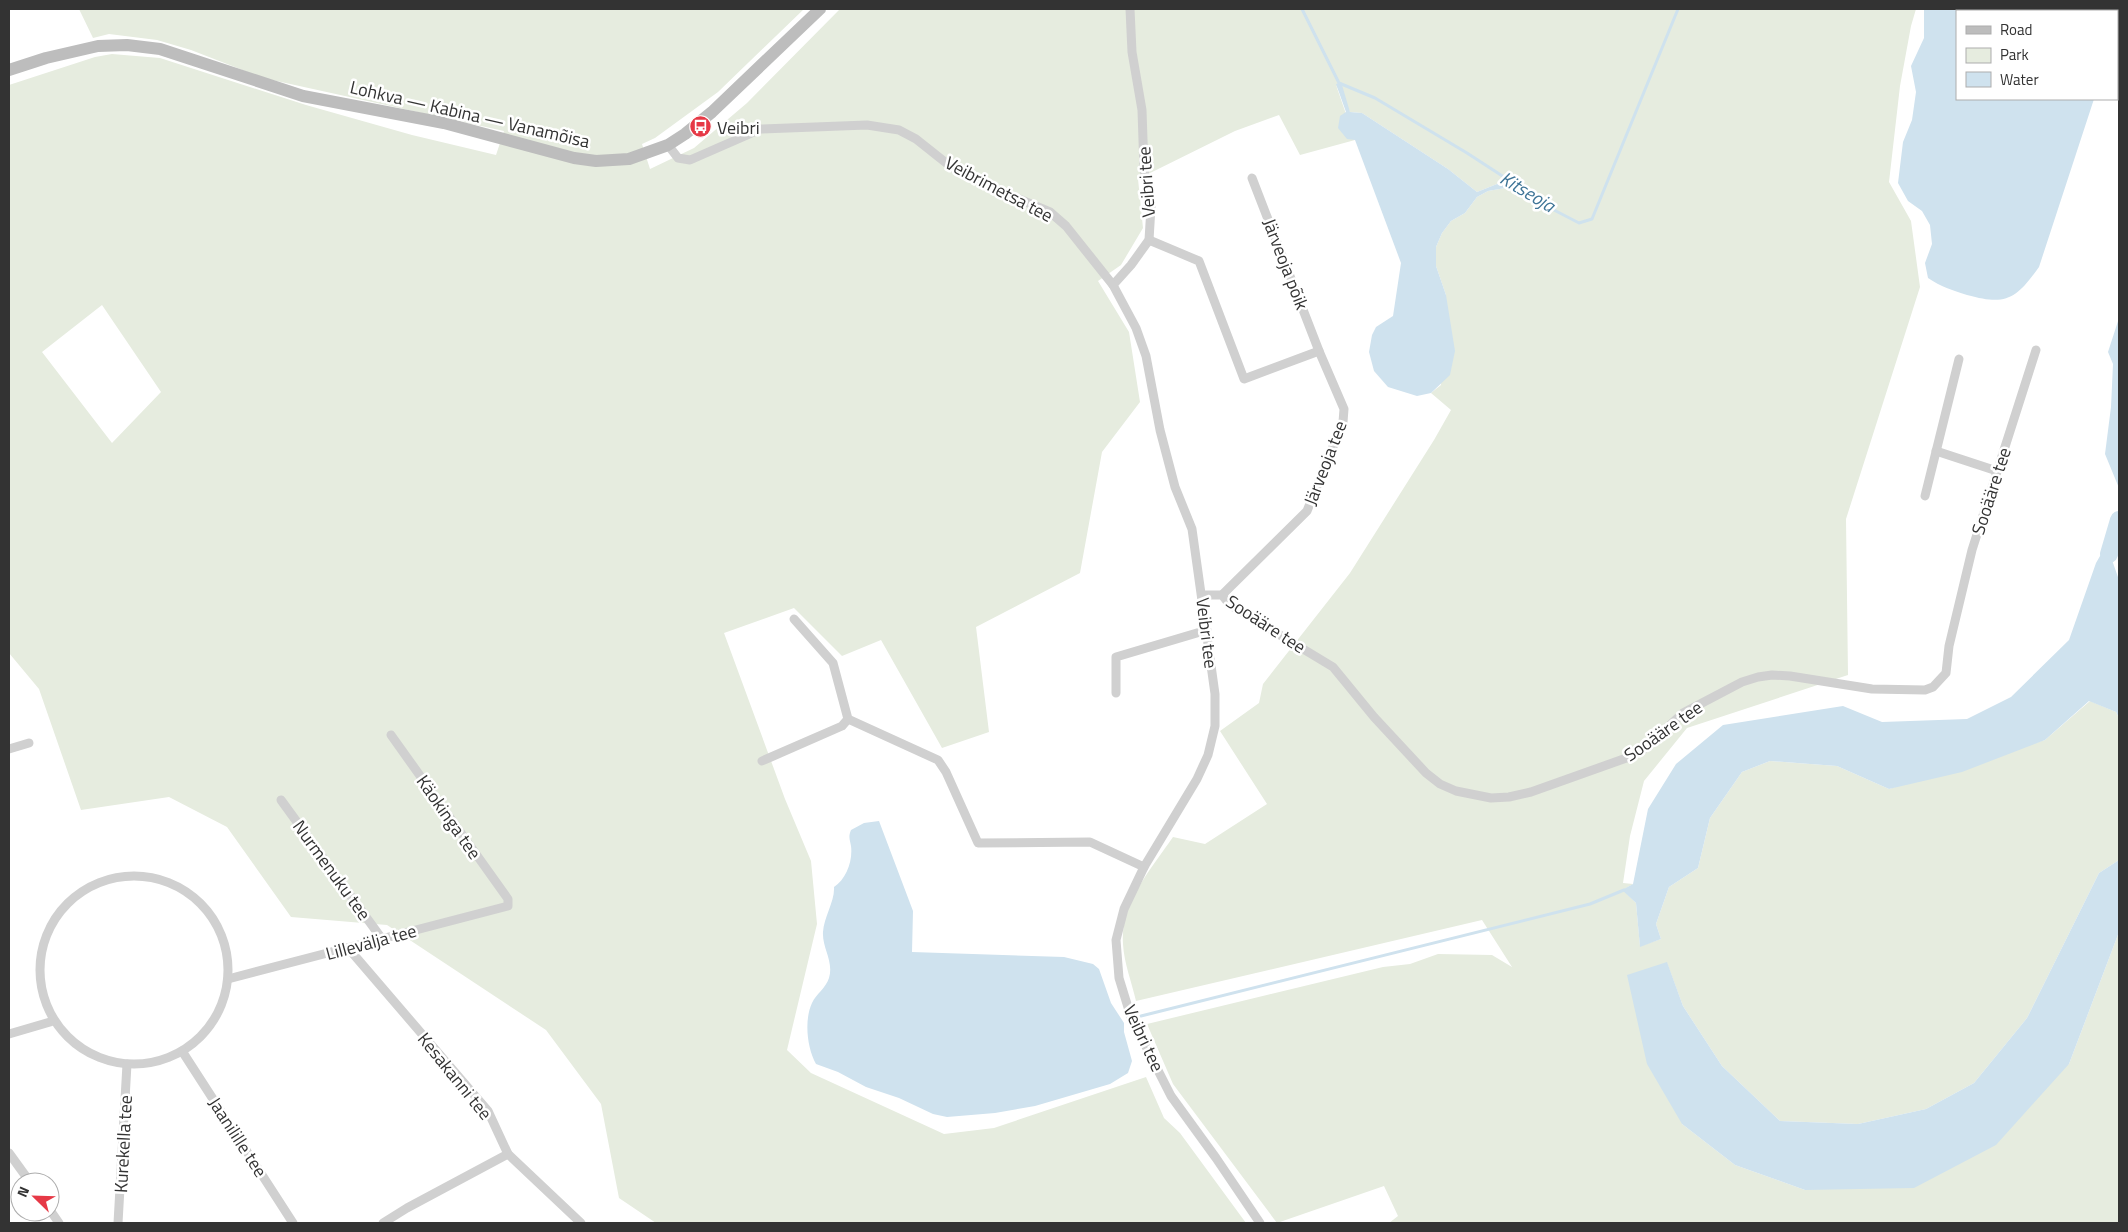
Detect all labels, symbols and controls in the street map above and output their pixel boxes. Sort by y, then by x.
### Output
legend [1956,10,2118,100]
text: Road [2000,18,2032,41]
text: Park [2000,43,2029,66]
text: Water [2000,68,2039,91]
street label: Lohkva — Kabina — Vanamõisa [347,73,593,155]
place label: Veibri [717,114,760,141]
bus stop icon: Veibri [689,115,713,139]
street label: Veibri tee [1130,146,1162,218]
street label: Veibrimetsa tee [940,149,1058,229]
water label: Kitseoja [1495,163,1562,220]
street label: Järveoja põik [1256,214,1316,314]
street label: Järveoja tee [1296,417,1354,509]
street label: Sooääre tee [1964,444,2018,538]
street label: Sooääre tee [1221,588,1311,660]
street label: Veibri tee [1189,596,1225,670]
street label: Sooääre tee [1618,694,1708,768]
street label: Käokinga tee [410,769,488,865]
street label: Nurmenuku tee [286,814,378,926]
street label: Lillevälja tee [323,917,419,967]
street label: Veibri tee [1117,1000,1171,1076]
street label: Kesakanni tee [411,1026,499,1126]
street label: Jaanilille tee [202,1092,274,1182]
street label: Kurekella tee [107,1094,139,1194]
north arrow [10,1172,60,1222]
text: N [11,1183,34,1200]

